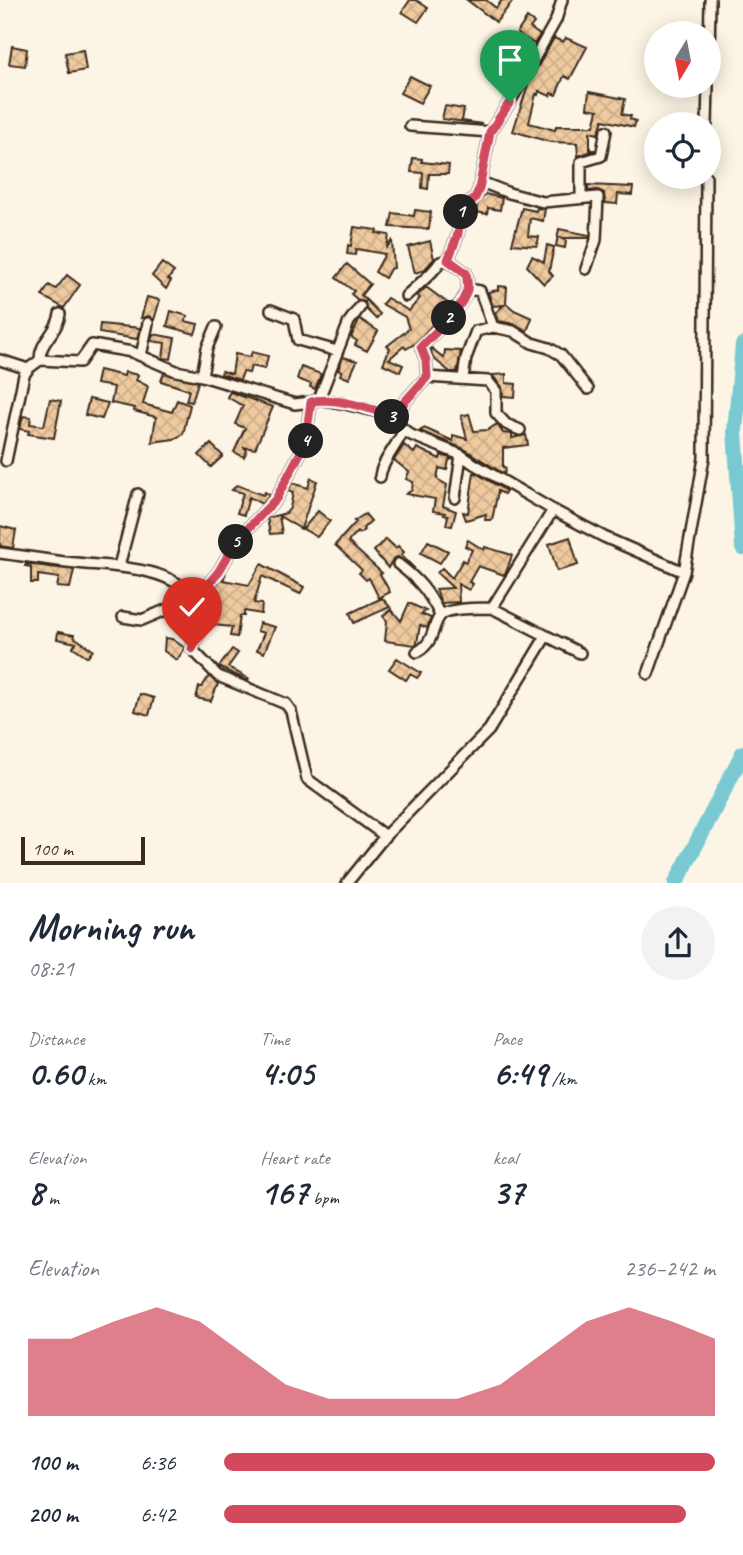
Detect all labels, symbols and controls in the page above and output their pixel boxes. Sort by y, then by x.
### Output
north arrow [644,21,721,98]
map controls [644,21,721,189]
pin [480,30,540,102]
icon: arrive [491,41,529,79]
button: locate [644,112,721,189]
pin: 1 [444,194,478,230]
text: 1 [456,199,465,223]
pin: 2 [432,300,466,336]
text: 2 [444,305,453,329]
pin: 3 [374,400,410,434]
text: 3 [387,404,396,428]
pin: 4 [288,424,324,458]
text: 4 [301,428,310,452]
pin: 5 [218,524,254,560]
text: 5 [231,529,240,553]
pin [162,577,222,649]
icon: check [173,588,211,626]
scale bar [21,834,145,866]
text: 100 m [32,837,73,861]
text: Morning run [28,904,194,951]
button: share [641,906,715,980]
text: 08:21 [28,954,74,983]
text: Distance [28,1027,85,1051]
text: Time [260,1027,289,1051]
text: Pace [493,1027,522,1051]
text: 0.60 [28,1051,83,1096]
text: 4:05 [260,1051,314,1096]
text: 6:49 [493,1051,547,1096]
text: km [83,1067,106,1091]
text: /km [547,1067,577,1091]
text: Elevation [28,1146,86,1170]
text: Heart rate [260,1146,330,1170]
text: kcal [493,1146,518,1170]
text: 8 [28,1170,44,1215]
text: 167 [260,1170,308,1215]
text: 37 [493,1170,524,1215]
text: m [44,1186,59,1210]
text: bpm [308,1186,339,1210]
text: Elevation [28,1254,99,1283]
text: 236–242 m [624,1254,715,1283]
text: 100 m [28,1448,78,1477]
text: 6:36 [140,1448,176,1477]
text: 200 m [28,1500,78,1529]
text: 6:42 [140,1500,176,1529]

